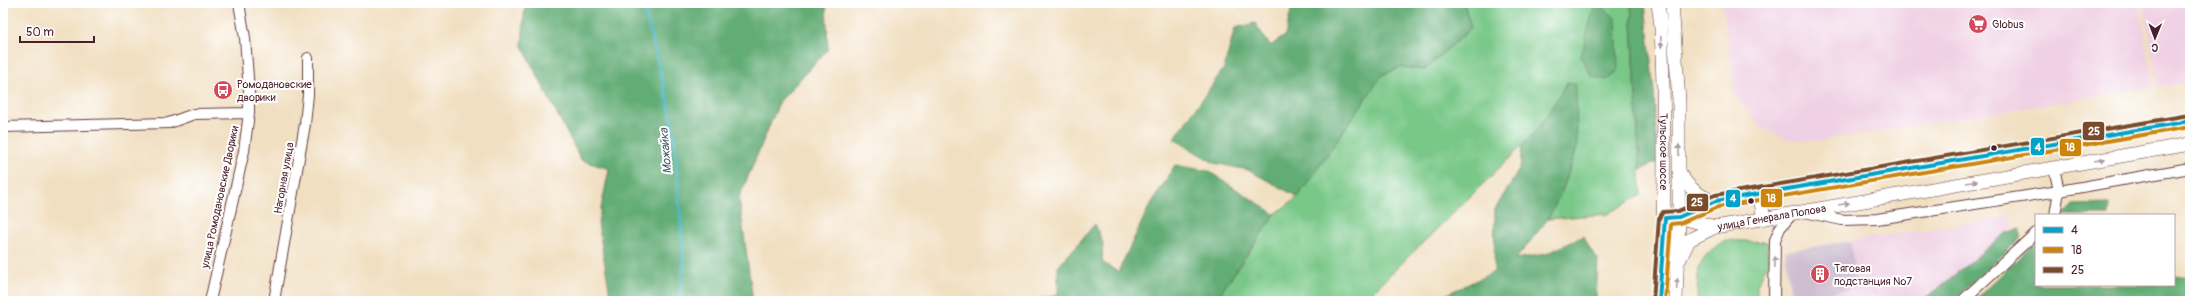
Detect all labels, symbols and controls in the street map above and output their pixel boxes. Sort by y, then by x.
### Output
supermarket icon: Globus [1967,13,1989,35]
scale bar [20,18,94,44]
place label: Globus [1992,18,2024,31]
north arrow [2135,18,2175,58]
text: 50 m [26,25,54,40]
one-way arrow [1658,36,1665,48]
text: С [2151,41,2158,54]
place label: Ромодановские дворики [237,78,312,104]
bus stop icon: Ромодановские дворики [212,79,234,101]
street label: Тульское шоссе [1657,113,1671,191]
line badge: 25 [2082,121,2105,141]
street label: улица Ромодановские Дворики [198,124,241,270]
text: 25 [2088,125,2100,138]
water label: Можайка [656,126,675,175]
line badge: 4 [2030,137,2045,156]
line badge: 18 [2059,138,2082,157]
street label: Нагорная улица [271,141,297,215]
text: 4 [2034,141,2042,154]
text: 18 [2065,141,2075,154]
one-way arrow [1676,143,1682,156]
unlabelled marker [1989,143,1999,153]
one-way arrow [2094,157,2106,163]
one-way arrow [1966,179,1978,185]
line badge: 18 [1760,188,1783,208]
line badge: 4 [1725,189,1741,208]
text: 4 [1729,192,1737,205]
text: 18 [1766,192,1776,205]
line badge: 25 [1686,193,1709,212]
text: 25 [1691,196,1703,209]
unlabelled marker [1746,196,1756,206]
street label: улица Генерала Попова [1716,201,1827,233]
one-way arrow [1838,201,1850,207]
legend [2035,214,2175,286]
text: 4 [2071,223,2078,238]
text: 18 [2071,243,2082,258]
one-way arrow [1772,255,1778,268]
place label: Тяговая подстанция №7 [1834,262,1912,288]
building icon: Тяговая подстанция №7 [1809,263,1831,285]
text: 25 [2071,263,2084,278]
one-way arrow [1673,278,1680,290]

